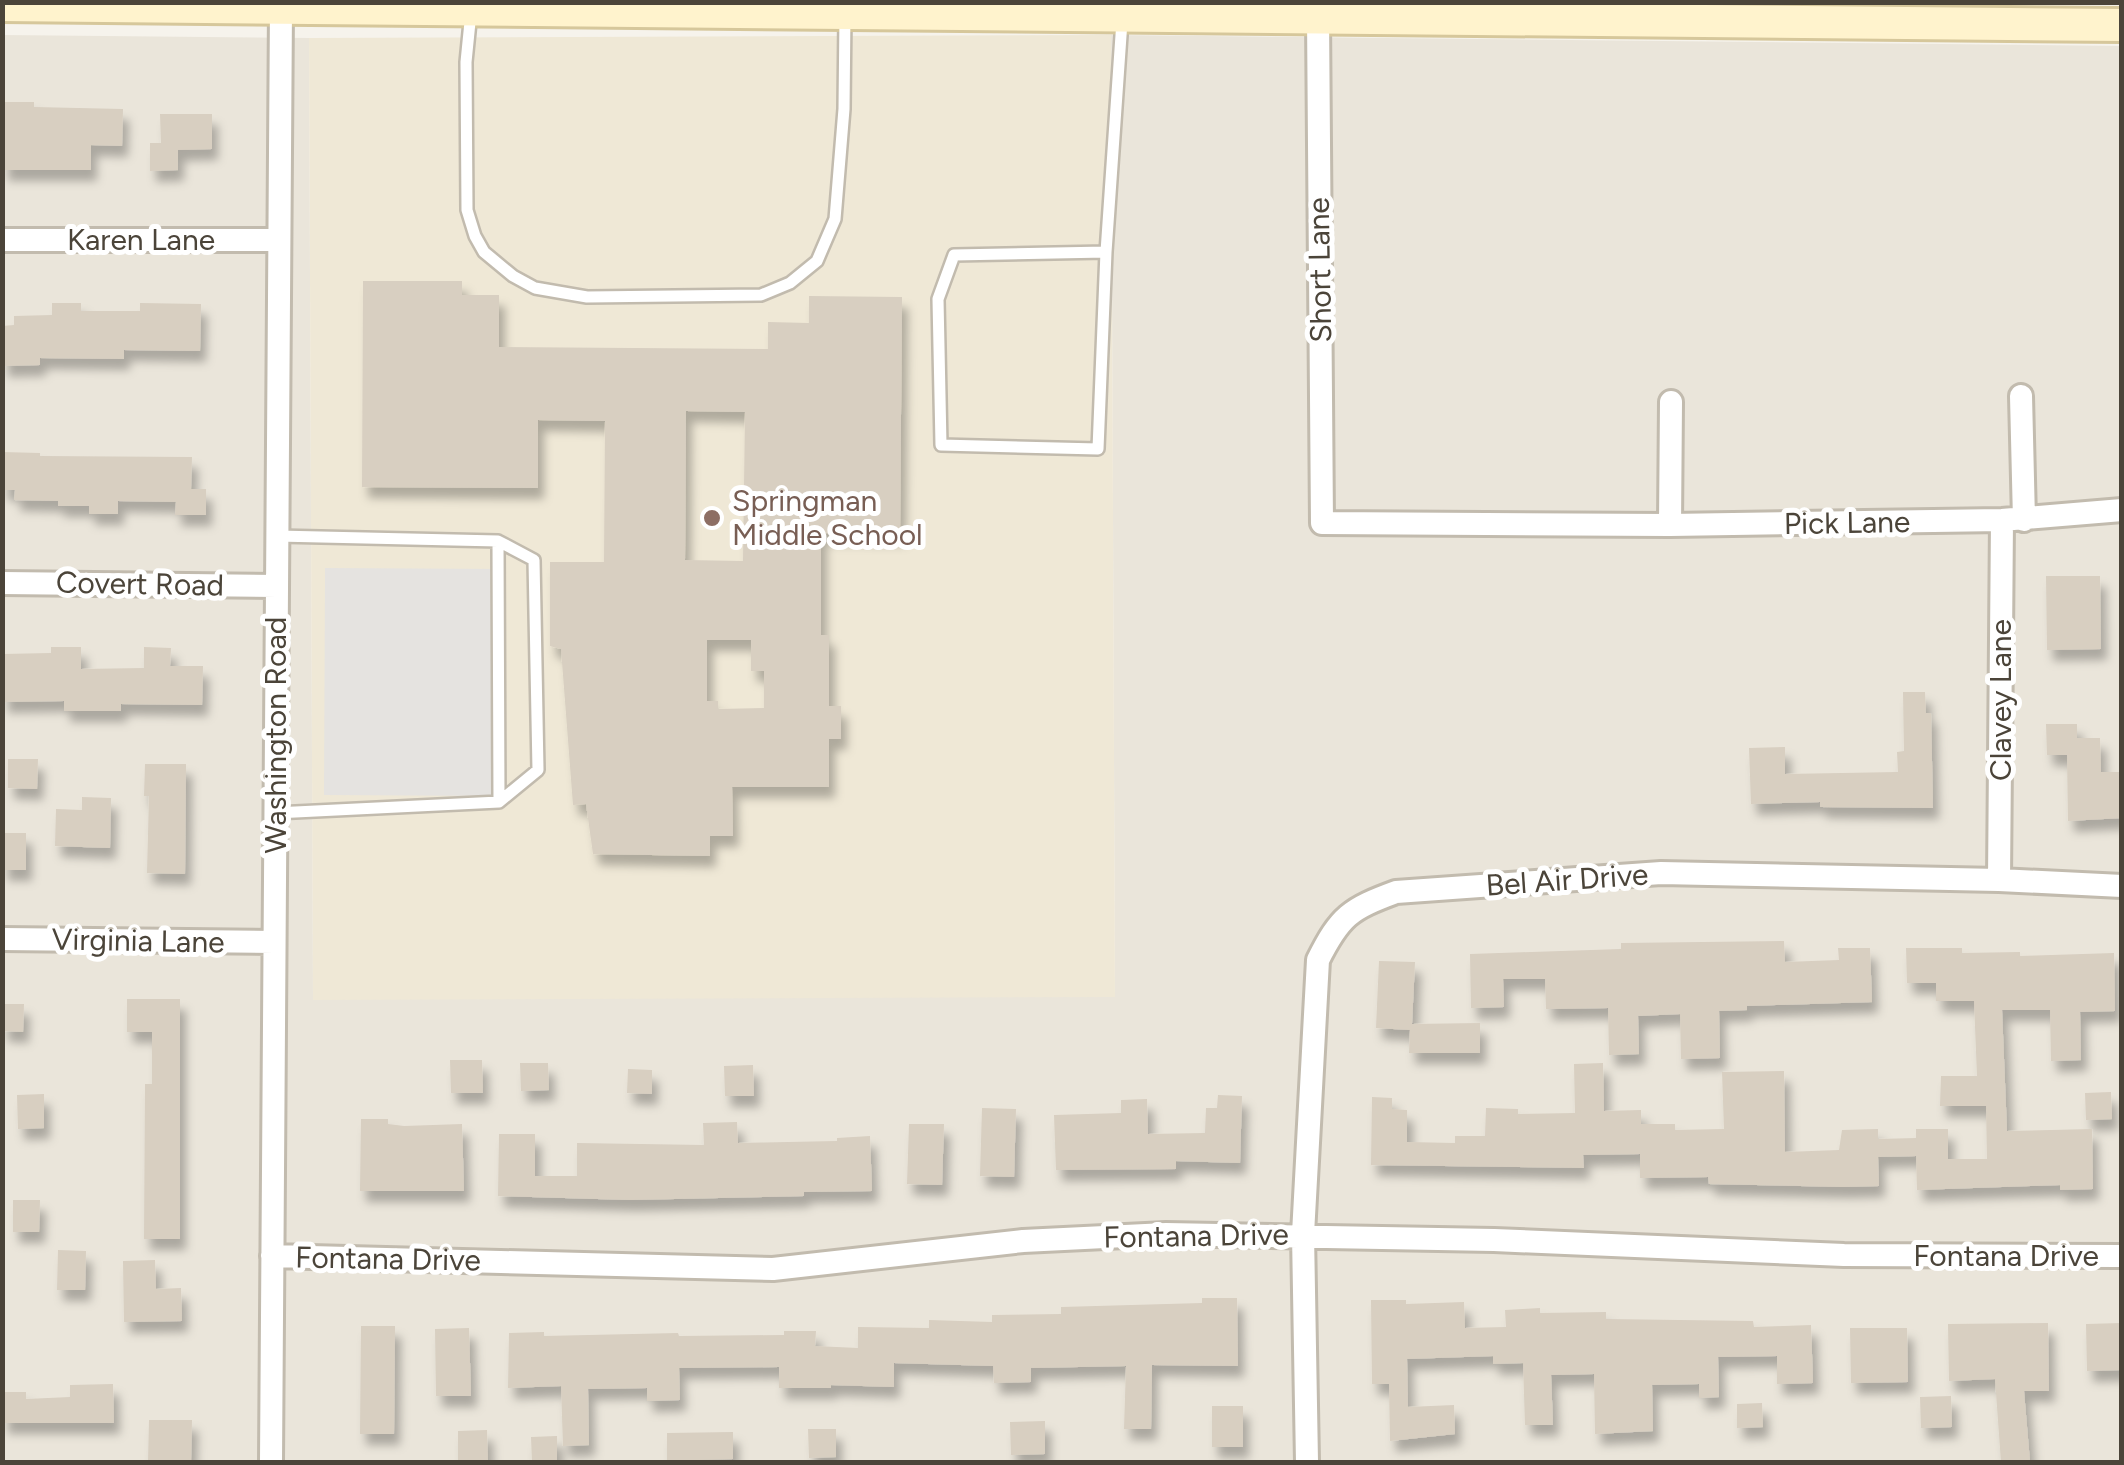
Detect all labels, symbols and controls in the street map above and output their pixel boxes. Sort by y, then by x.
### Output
street label: Short Lane [1300,197,1339,343]
street label: Karen Lane [67,221,215,258]
place label: Springman Middle School [732,482,923,553]
street label: Pick Lane [1783,503,1911,542]
marker: Springman Middle School [701,507,723,529]
street label: Covert Road [56,564,224,603]
street label: Washington Road [257,617,294,853]
street label: Clavey Lane [1982,619,2019,781]
street label: Bel Air Drive [1484,855,1650,904]
street label: Virginia Lane [51,920,225,961]
street label: Fontana Drive [1103,1215,1289,1256]
street label: Fontana Drive [1913,1237,2099,1274]
street label: Fontana Drive [295,1238,481,1279]

